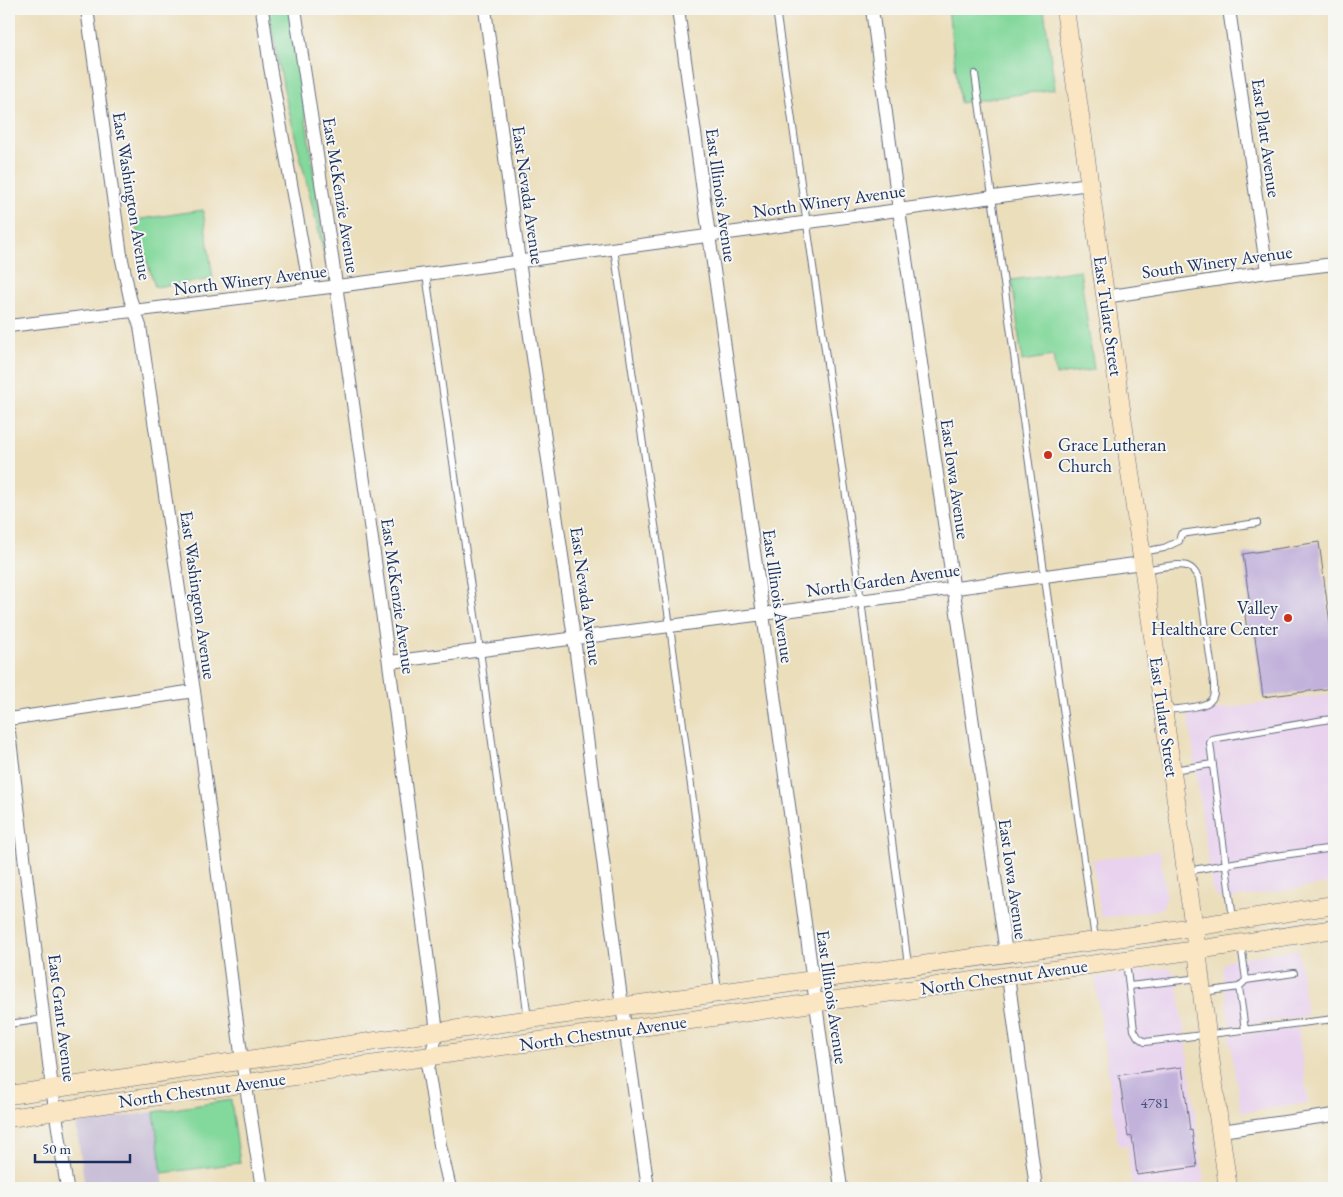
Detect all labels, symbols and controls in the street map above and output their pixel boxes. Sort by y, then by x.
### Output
street label: East Platt Avenue [1247,77,1286,199]
street label: East Washington Avenue [108,110,157,282]
street label: East McKenzie Avenue [318,115,365,274]
street label: East Nevada Avenue [507,124,550,266]
street label: East Illinois Avenue [701,126,742,263]
street label: North Winery Avenue [751,178,907,223]
street label: South Winery Avenue [1140,240,1294,283]
street label: East Tulare Street [1089,254,1128,378]
street label: North Winery Avenue [172,259,328,300]
street label: East Iowa Avenue [936,417,975,541]
place label: Grace Lutheran Church [1058,433,1167,477]
marker: Grace Lutheran Church [1042,449,1054,461]
street label: East Washington Avenue [175,509,222,681]
street label: East McKenzie Avenue [376,516,421,675]
street label: East Nevada Avenue [565,525,608,667]
street label: East Illinois Avenue [758,527,799,664]
street label: North Garden Avenue [805,557,961,602]
place label: Valley Healthcare Center [1151,596,1278,640]
marker: Valley Healthcare Center [1282,612,1294,624]
street label: East Tulare Street [1145,655,1184,779]
street label: East Iowa Avenue [994,817,1033,941]
street label: East Illinois Avenue [812,928,853,1065]
street label: East Grant Avenue [43,953,82,1083]
street label: North Chestnut Avenue [919,953,1089,1000]
street label: North Chestnut Avenue [518,1009,688,1056]
street label: North Chestnut Avenue [117,1066,287,1113]
house number: 4781 [1141,1093,1169,1112]
scale bar [35,1132,130,1164]
text: 50 m [42,1139,71,1158]

